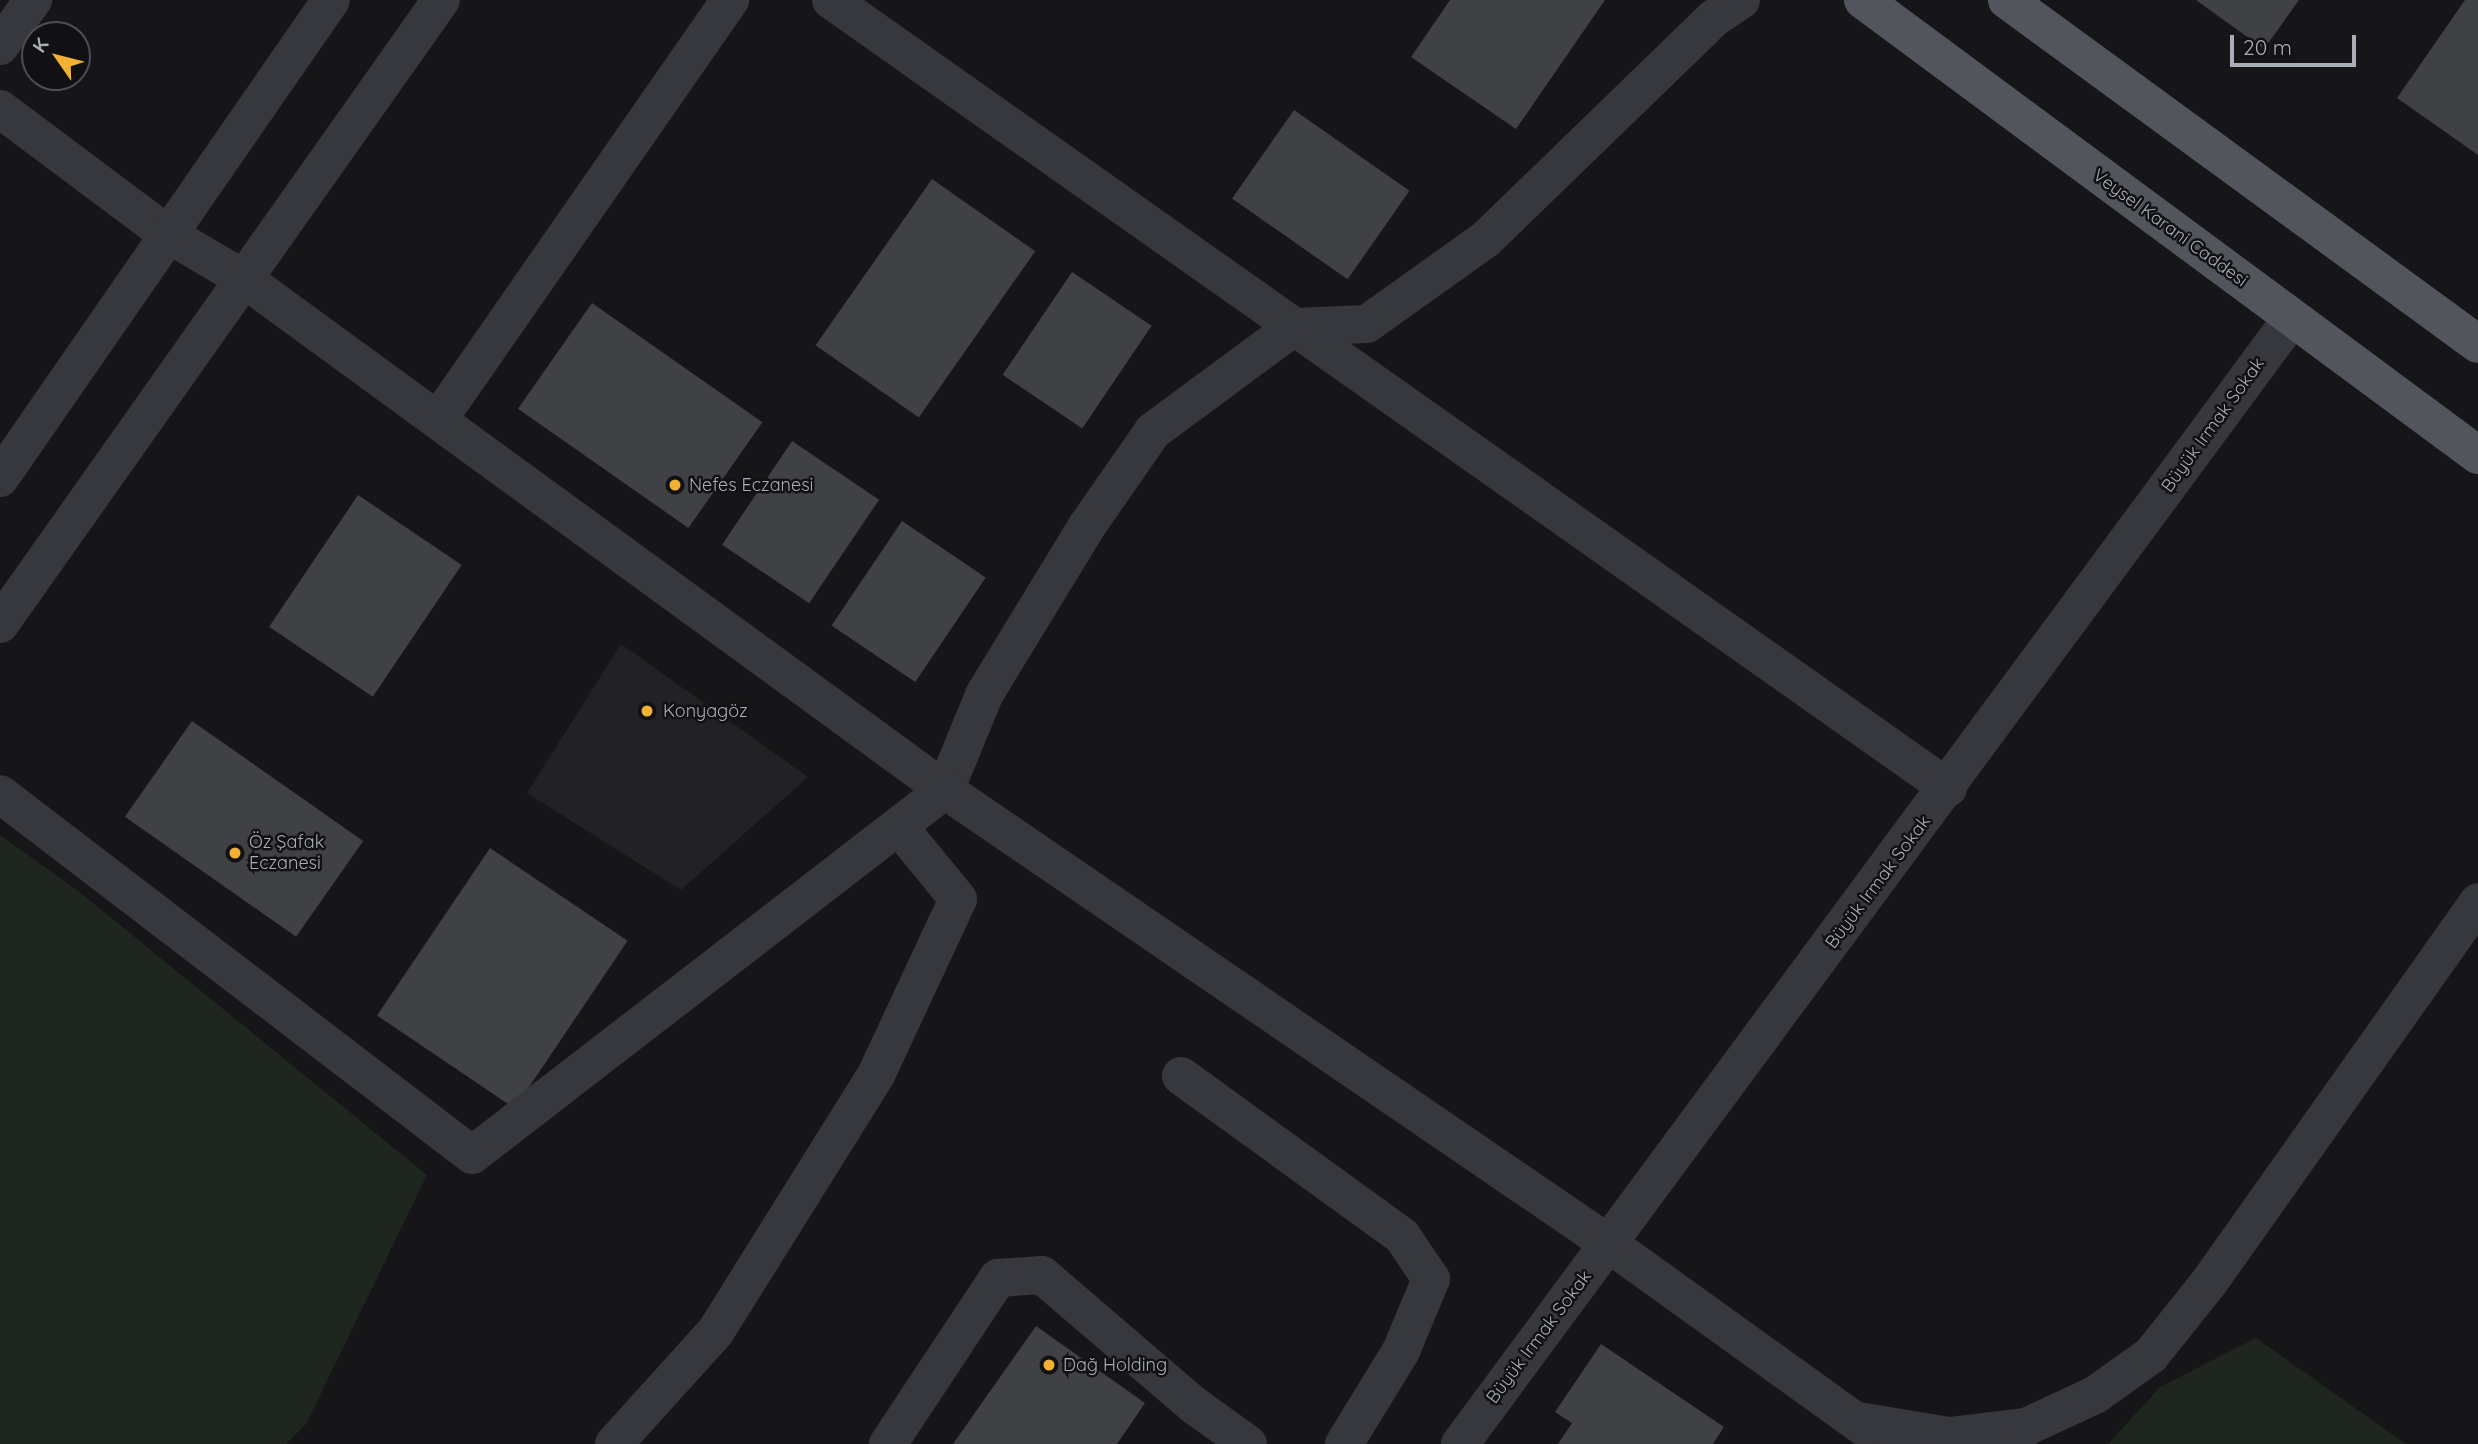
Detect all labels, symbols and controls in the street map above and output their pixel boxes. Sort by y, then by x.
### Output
north arrow [21,21,91,91]
scale bar [2233,21,2359,65]
text: K [27,33,54,57]
text: 20 m [2243,34,2292,60]
street label: Veysel Karani Caddesi [2088,165,2252,291]
street label: Büyük Irmak Sokak [2157,353,2269,497]
place label: Nefes Eczanesi [689,474,813,496]
marker: Nefes Eczanesi [667,477,683,493]
place label: Konyagöz [663,700,748,722]
marker: Konyagöz [637,701,657,721]
street label: Büyük Irmak Sokak [1821,811,1935,953]
place label: Öz Şafak Eczanesi [249,832,324,874]
marker: Öz Şafak Eczanesi [227,845,243,861]
street label: Büyük Irmak Sokak [1482,1266,1596,1408]
place label: Dağ Holding [1063,1354,1167,1376]
marker: Dağ Holding [1041,1357,1057,1373]

